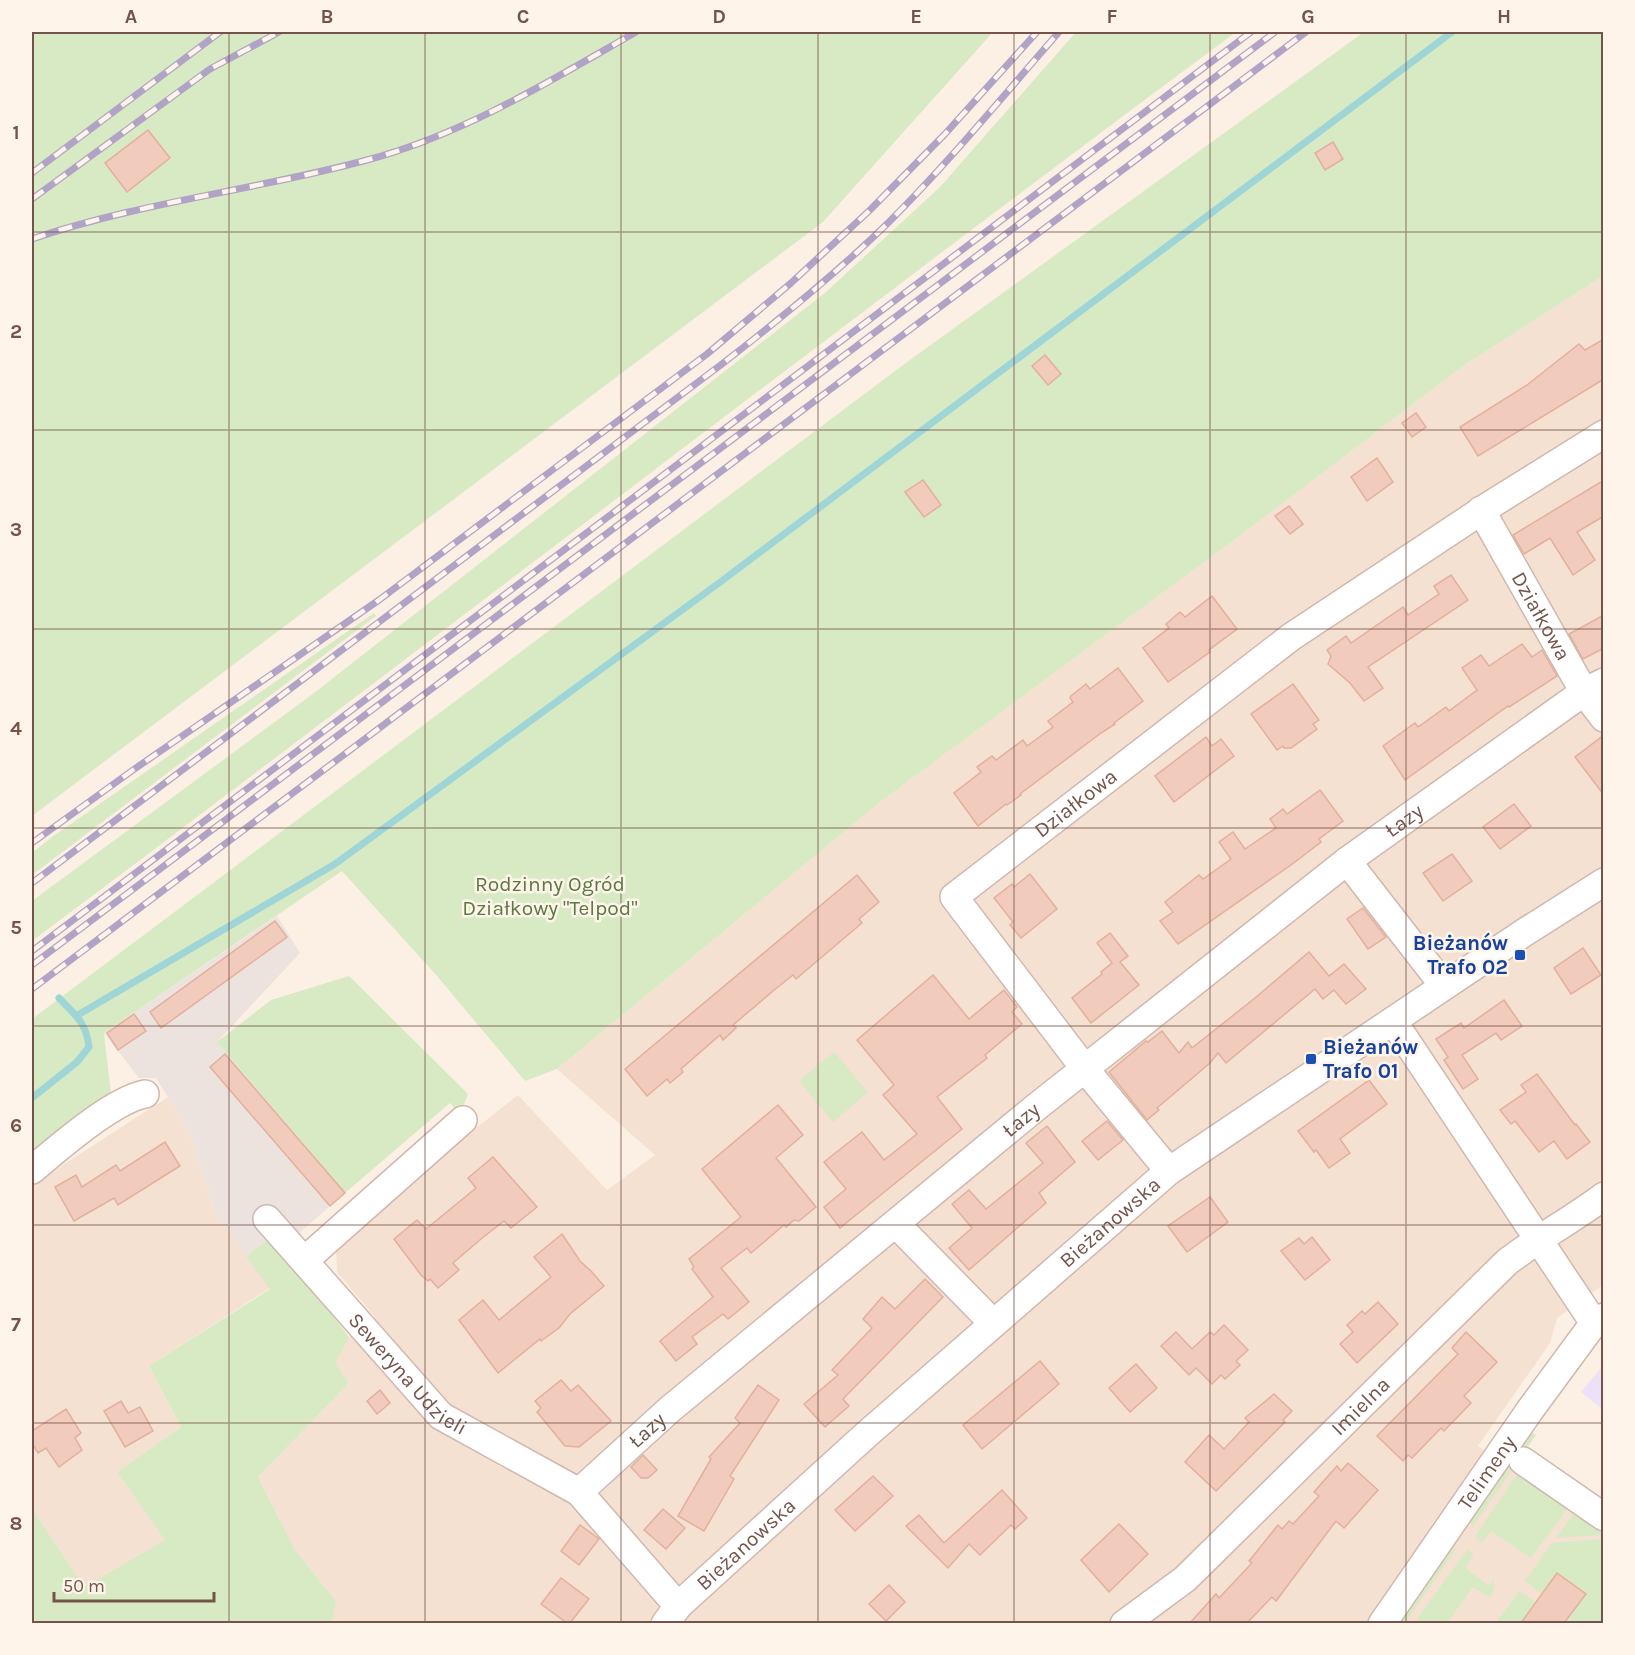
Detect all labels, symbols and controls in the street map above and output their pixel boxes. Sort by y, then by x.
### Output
text: A [125,5,138,28]
text: B [321,5,333,28]
text: C [517,5,529,28]
text: D [712,5,726,28]
text: E [910,5,922,28]
text: F [1107,5,1118,28]
text: G [1301,5,1315,28]
text: H [1497,5,1511,28]
text: 1 [12,121,20,144]
text: 2 [10,320,22,343]
text: 3 [10,518,22,541]
street label: Działkowa [1507,568,1576,665]
text: 4 [10,717,22,740]
street label: Działkowa [1030,764,1122,842]
street label: Łazy [1380,799,1428,842]
park label: Rodzinny Ogród Działkowy "Telpod" [462,872,638,920]
text: 5 [10,916,22,939]
place label: Bieżanów Trafo 02 [1413,931,1508,979]
marker: Bieżanów Trafo 02 [1513,948,1527,962]
place label: Bieżanów Trafo 01 [1323,1035,1418,1083]
marker: Bieżanów Trafo 01 [1304,1052,1318,1066]
street label: Łazy [997,1097,1045,1142]
text: 6 [10,1114,22,1137]
street label: Bieżanowska [1055,1172,1165,1273]
street label: Seweryna Udzieli [344,1308,471,1440]
text: 7 [11,1313,21,1336]
street label: Imielna [1326,1372,1395,1440]
street label: Łazy [624,1407,670,1453]
street label: Telimeny [1453,1431,1521,1514]
street label: Bieżanowska [691,1493,800,1595]
text: 8 [10,1512,22,1535]
scale bar [54,1565,214,1603]
text: 50 m [63,1575,105,1597]

